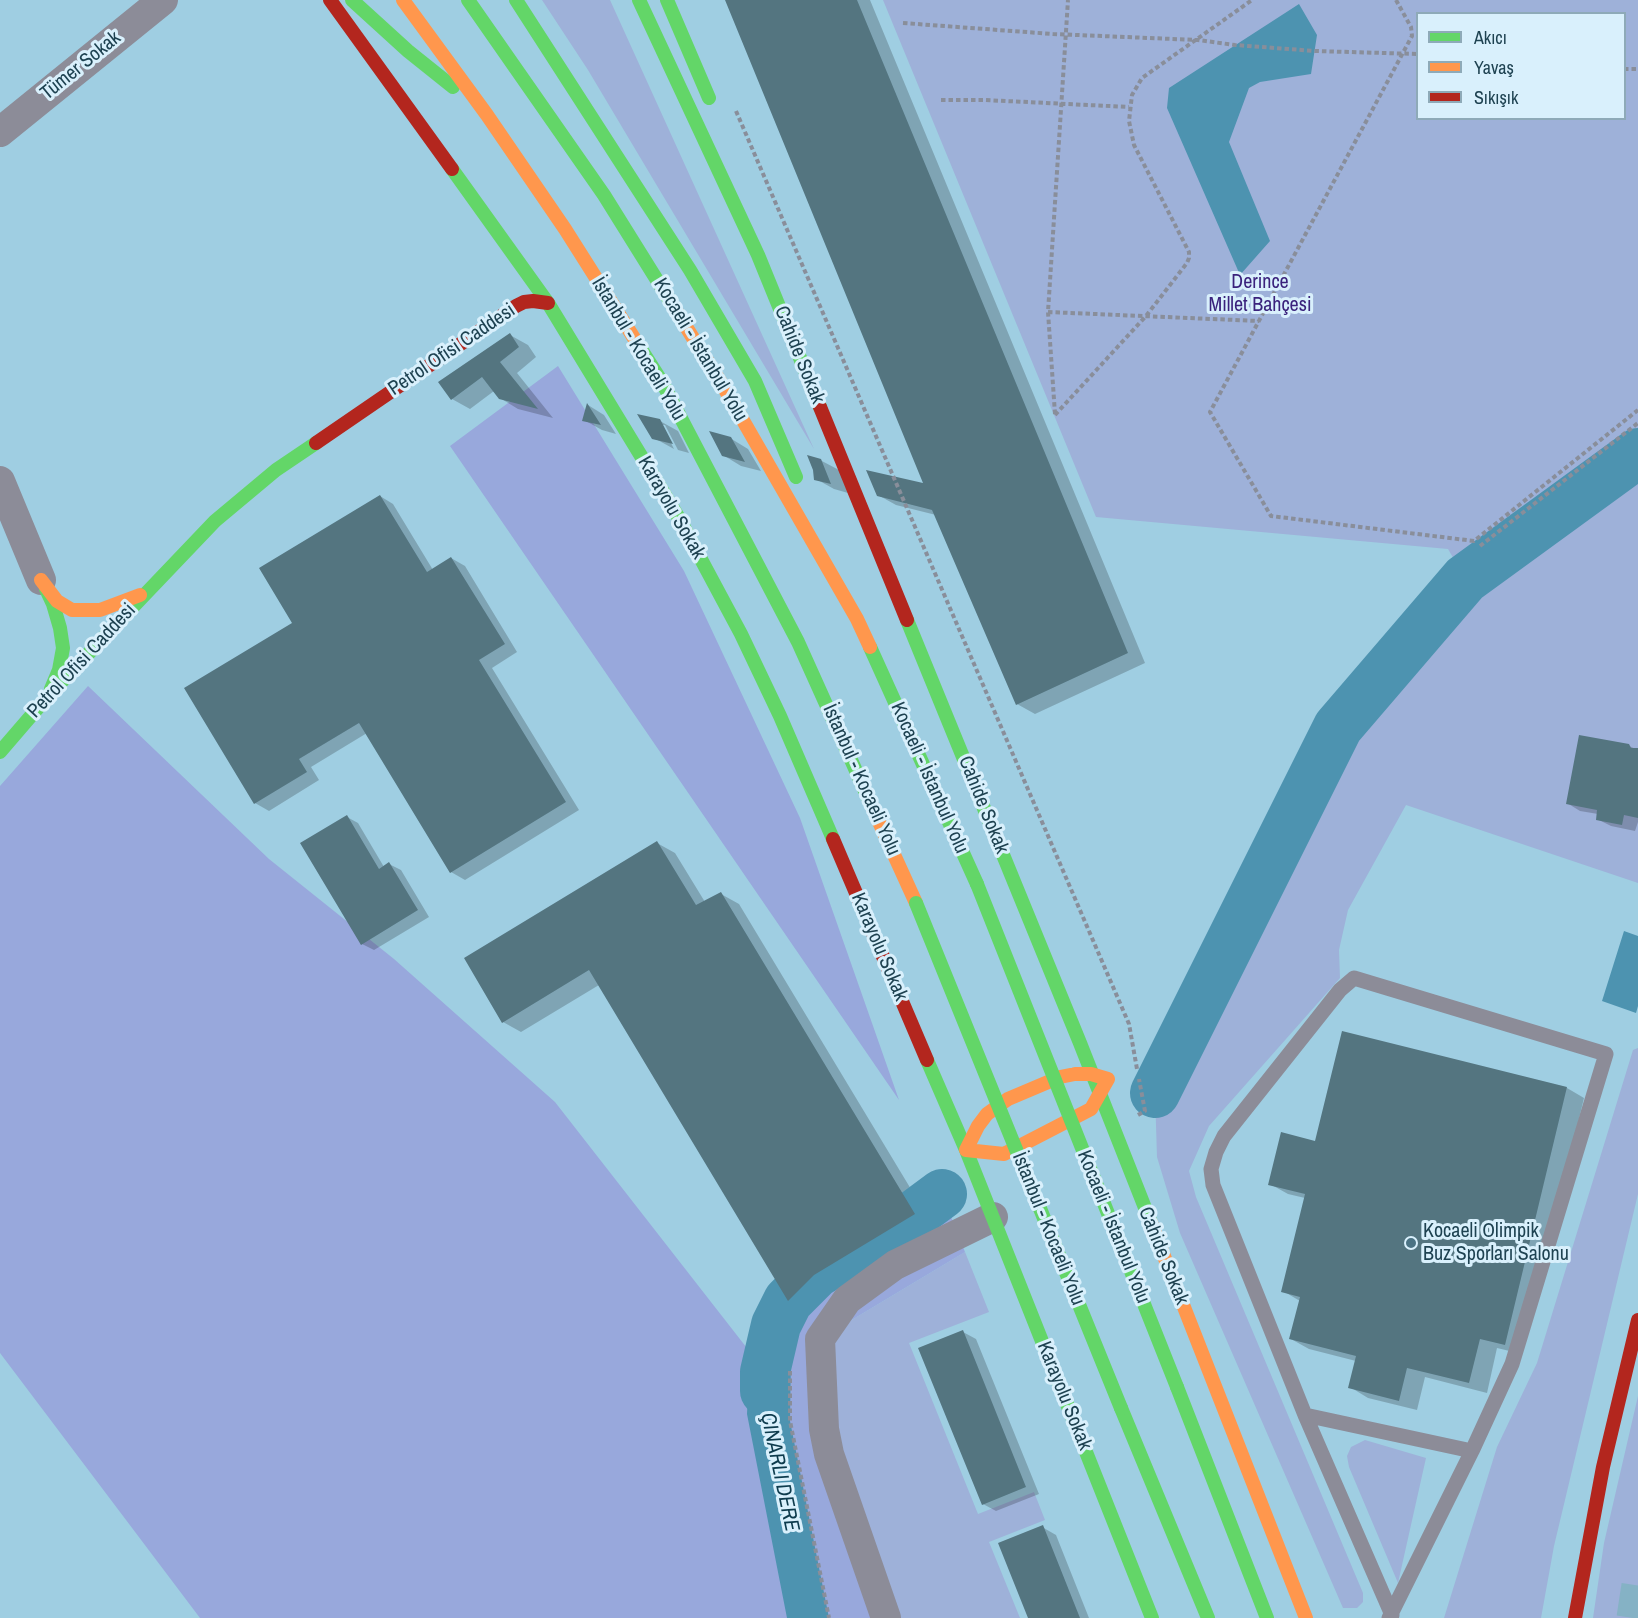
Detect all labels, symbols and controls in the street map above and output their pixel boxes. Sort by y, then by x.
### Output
legend [1416,12,1626,120]
text: Akıcı [1474,25,1507,50]
street label: Tümer Sokak [36,26,126,106]
text: Yavaş [1474,55,1514,80]
text: Sıkışık [1474,85,1518,110]
park label: Derince Millet Bahçesi [1209,271,1311,318]
street label: İstanbul - Kocaeli Yolu [586,273,690,425]
street label: Kocaeli - İstanbul Yolu [648,274,752,426]
street label: Petrol Ofisi Caddesi [384,299,520,401]
street label: Cahide Sokak [769,303,829,407]
street label: Karayolu Sokak [632,452,710,564]
street label: Petrol Ofisi Caddesi [23,599,141,723]
street label: Kocaeli - İstanbul Yolu [885,699,973,857]
street label: İstanbul - Kocaeli Yolu [817,701,905,859]
street label: Cahide Sokak [953,753,1013,857]
street label: Karayolu Sokak [846,889,912,1005]
street label: Kocaeli - İstanbul Yolu [1071,1147,1155,1307]
street label: İstanbul - Kocaeli Yolu [1006,1149,1090,1309]
street label: Cahide Sokak [1133,1204,1193,1308]
place label: Kocaeli Olimpik Buz Sporları Salonu [1423,1220,1569,1267]
marker: Kocaeli Olimpik Buz Sporları Salonu [1404,1236,1418,1250]
street label: Karayolu Sokak [1031,1338,1097,1454]
water label: ÇINARLI DERE [754,1410,804,1534]

